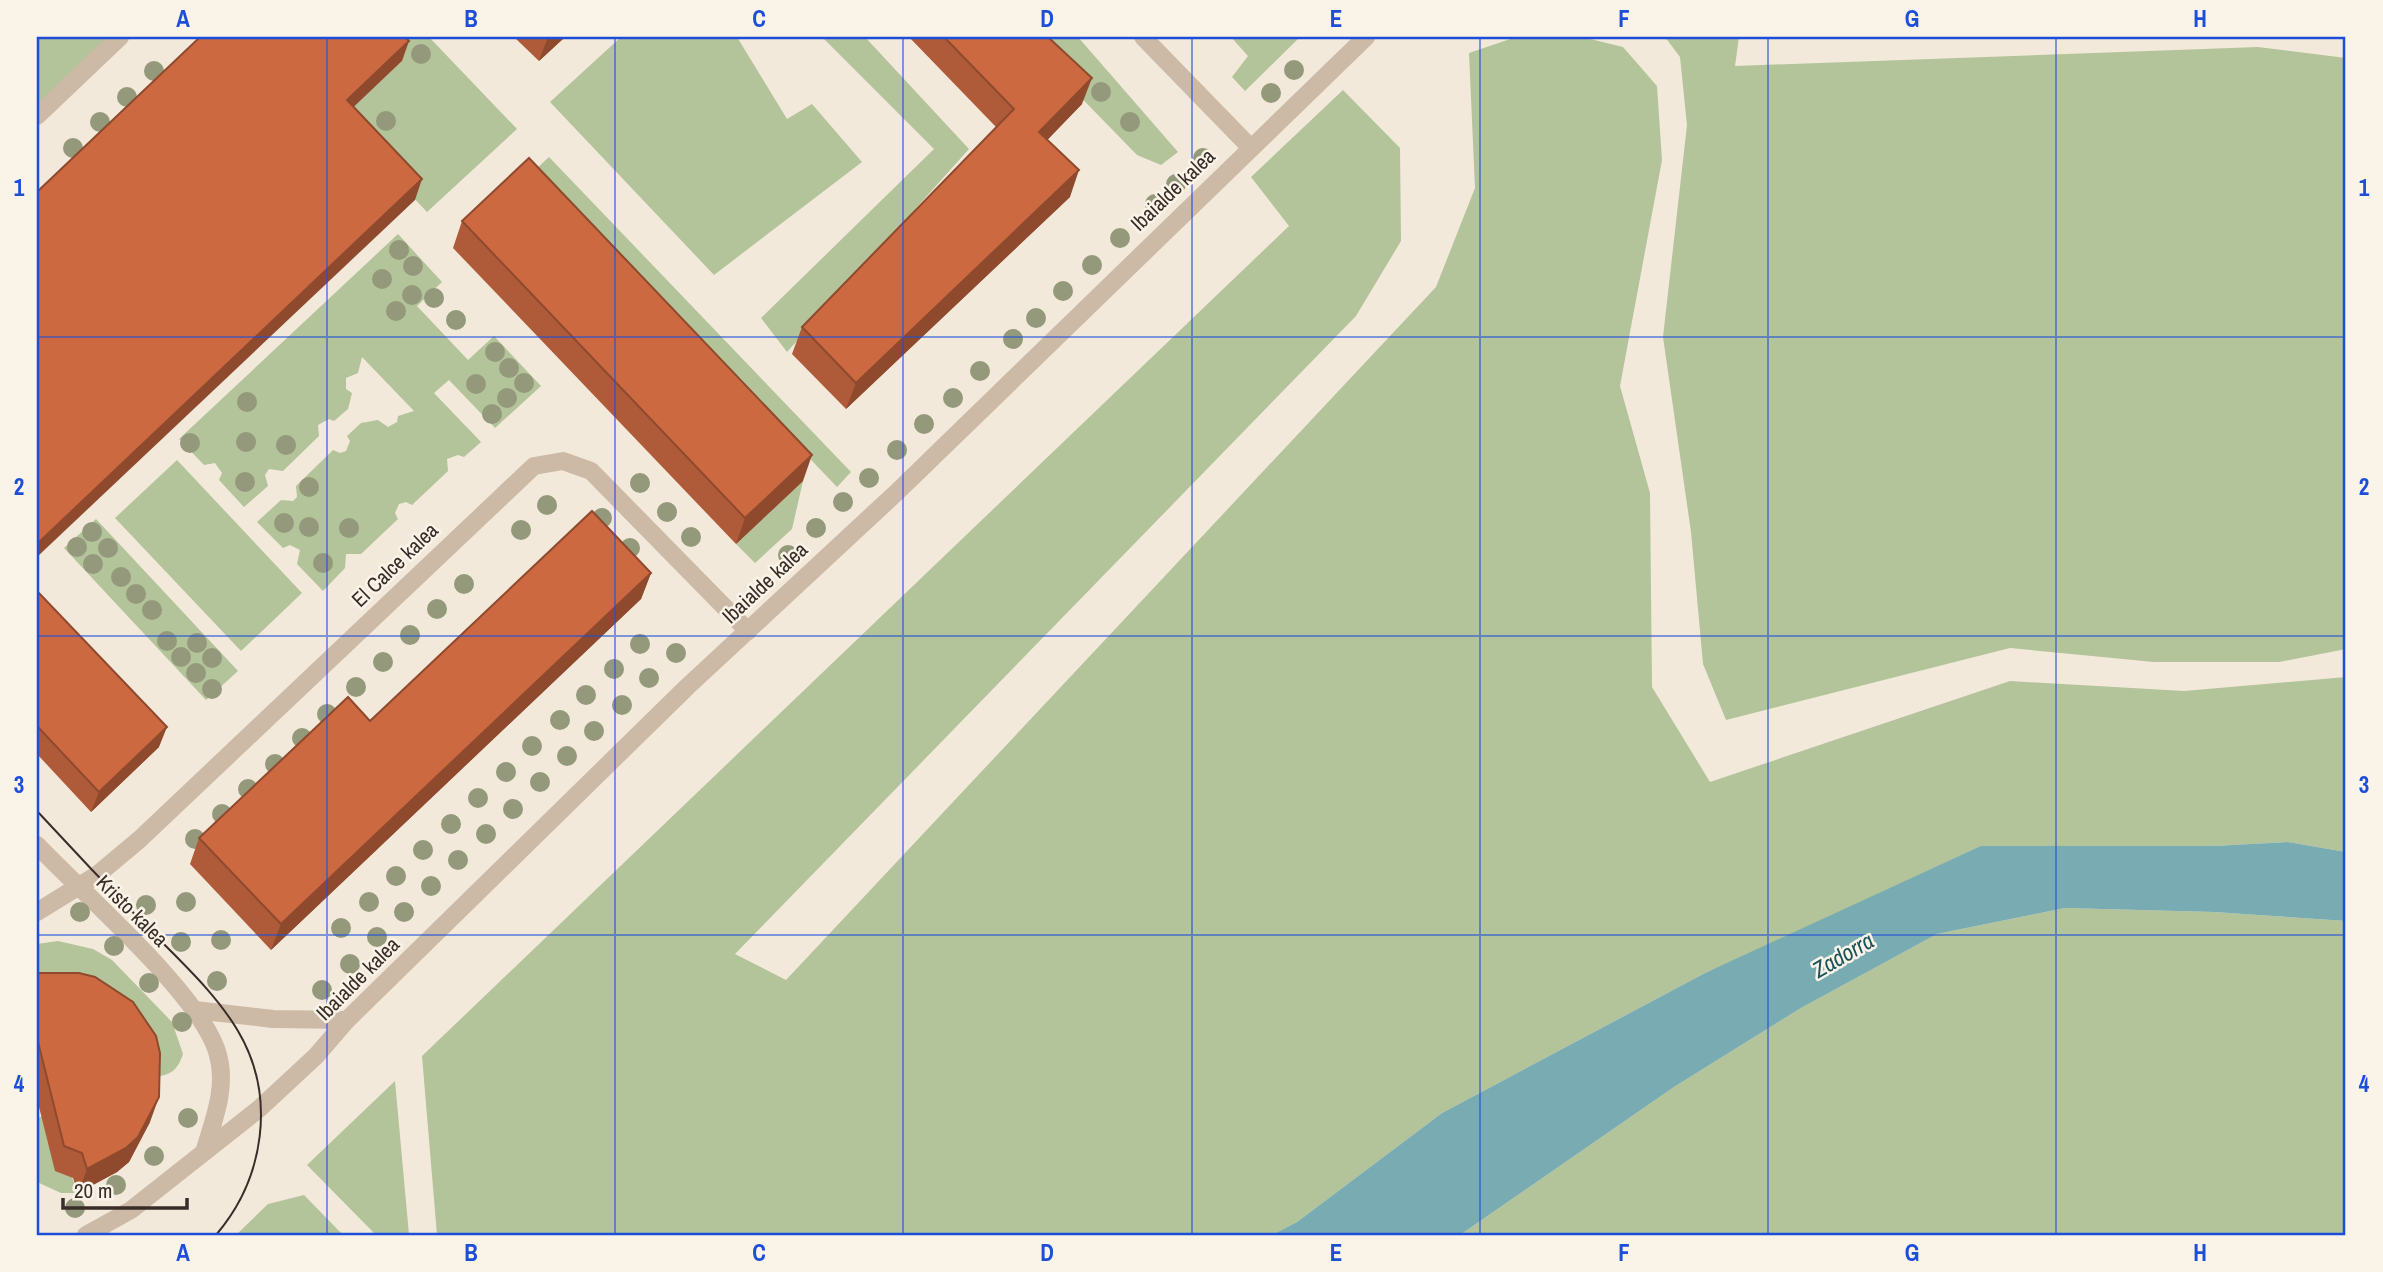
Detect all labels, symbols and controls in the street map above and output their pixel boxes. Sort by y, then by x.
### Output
text: A [176,3,190,34]
text: B [464,3,478,34]
text: C [752,3,766,34]
text: D [1040,3,1054,34]
text: E [1330,3,1342,34]
text: F [1618,3,1630,34]
text: G [1905,3,1919,34]
text: H [2193,3,2207,34]
street label: Ibaialde kalea [1124,142,1222,237]
text: 1 [14,172,25,203]
text: 1 [2359,172,2370,203]
text: 2 [14,471,24,502]
text: 2 [2359,471,2369,502]
street label: El Calce kalea [345,516,445,613]
street label: Ibaialde kalea [716,535,814,630]
text: 3 [14,769,24,800]
text: 3 [2359,769,2369,800]
street label: Kristo kalea [90,868,175,953]
water label: Zadorra [1806,925,1879,985]
street label: Ibaialde kalea [309,930,406,1027]
text: 4 [14,1068,25,1099]
text: 4 [2359,1068,2370,1099]
scale bar [63,1167,187,1211]
text: 20 m [74,1176,112,1205]
text: A [176,1237,190,1268]
text: B [464,1237,478,1268]
text: C [752,1237,766,1268]
text: D [1040,1237,1054,1268]
text: E [1330,1237,1342,1268]
text: F [1618,1237,1630,1268]
text: G [1905,1237,1919,1268]
text: H [2193,1237,2207,1268]

